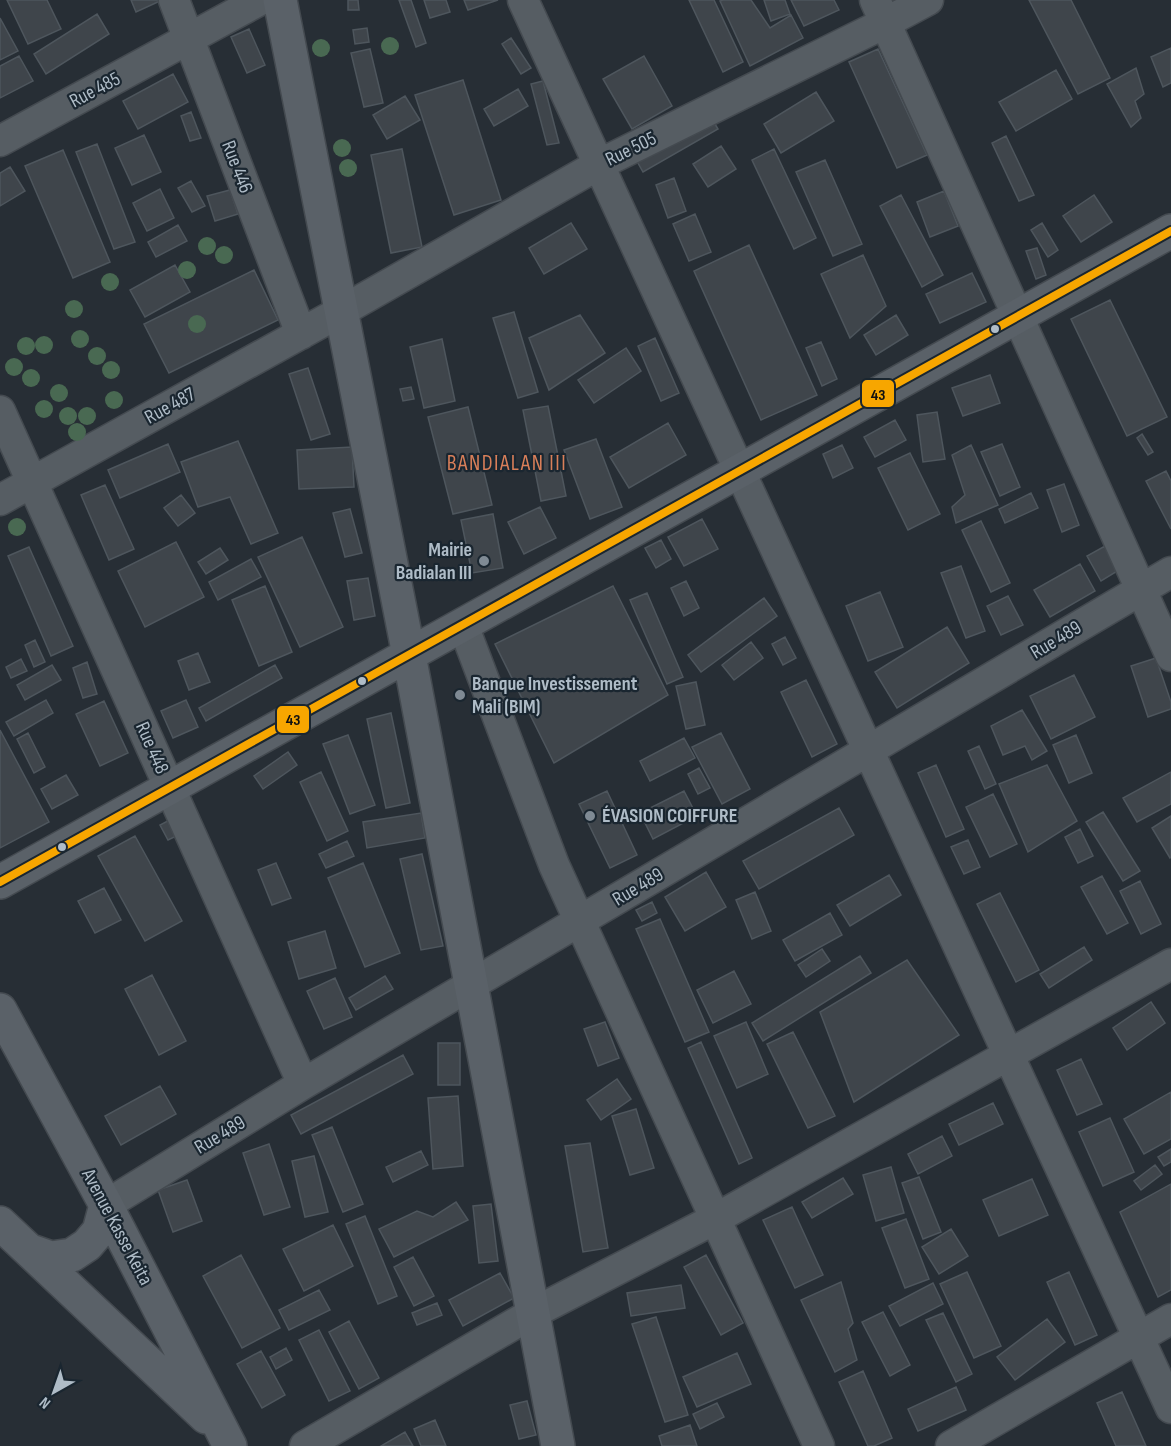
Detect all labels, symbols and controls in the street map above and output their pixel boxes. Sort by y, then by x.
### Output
street label: Rue 485 [66,67,124,113]
street label: Rue 505 [602,126,660,172]
street label: Rue 446 [216,137,258,197]
unlabelled marker [989,323,1001,335]
line badge: 43 [861,379,895,408]
street label: Rue 487 [141,382,199,430]
text: 43 [871,386,885,405]
district label: BANDIALAN III [447,450,567,477]
place label: Mairie Badialan III [396,538,472,585]
marker: Mairie Badialan III [477,554,491,568]
street label: Rue 489 [1026,616,1086,664]
place label: Banque Investissement Mali (BIM) [472,672,638,719]
unlabelled marker [356,675,368,687]
marker: Banque Investissement Mali (BIM) [453,688,467,702]
line badge: 43 [276,705,310,734]
text: 43 [286,711,300,730]
street label: Rue 448 [130,718,174,778]
place label: ÉVASION COIFFURE [602,804,738,828]
marker: ÉVASION COIFFURE [583,809,597,823]
unlabelled marker [56,841,68,853]
street label: Rue 489 [608,863,668,911]
street label: Rue 489 [190,1111,250,1159]
street label: Avenue Kasse Keita [76,1164,158,1289]
north arrow [24,1362,84,1422]
text: N [36,1392,55,1412]

